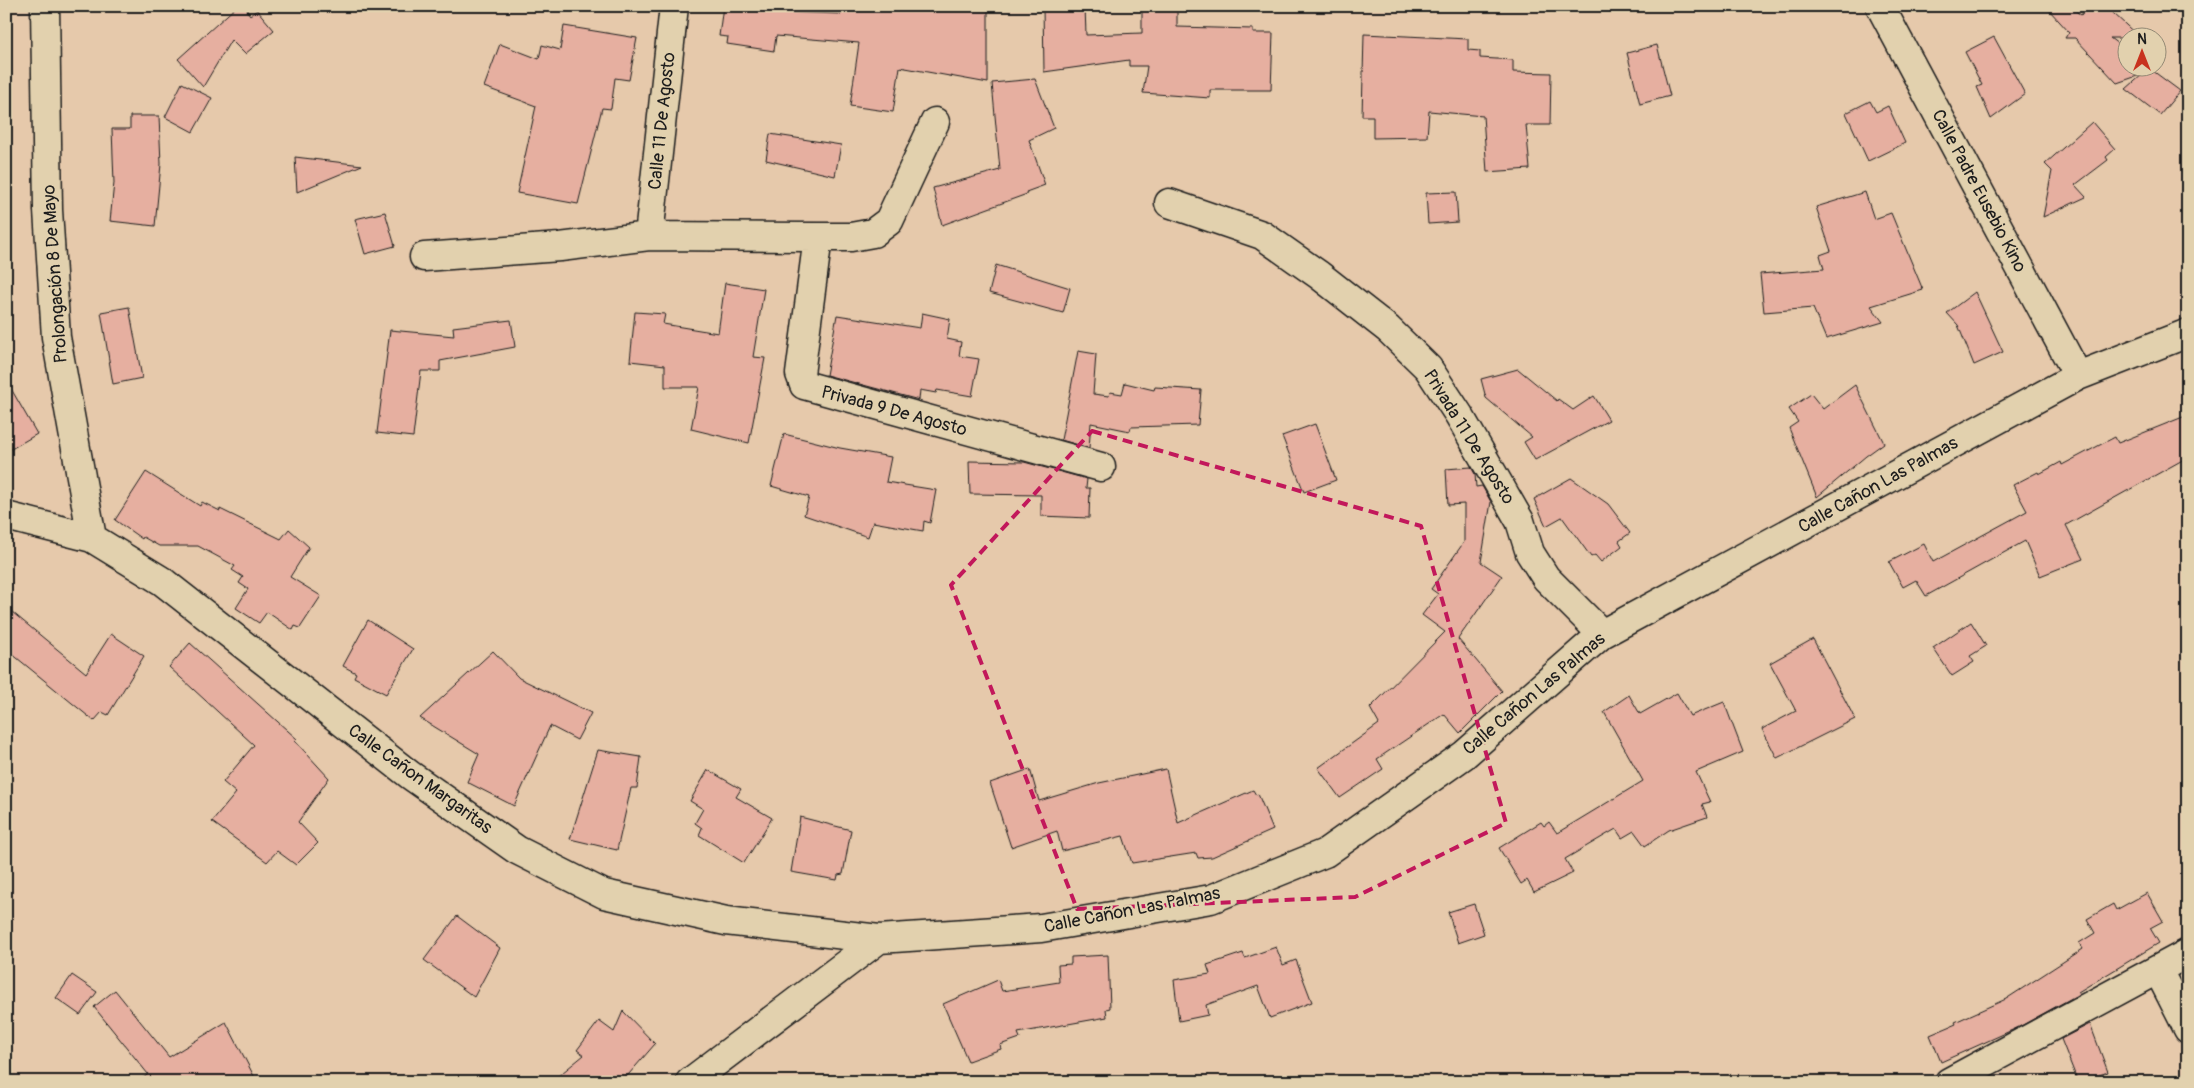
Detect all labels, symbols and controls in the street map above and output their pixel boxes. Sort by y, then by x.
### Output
north arrow [2116,28,2166,78]
text: N [2137,31,2147,48]
street label: Calle 11 De Agosto [643,51,681,191]
street label: Calle Padre Eusebio Kino [1926,106,2032,277]
street label: Prolongación 8 De Mayo [37,184,73,364]
street label: Privada 11 De Agosto [1418,365,1520,509]
street label: Privada 9 De Agosto [819,380,970,442]
street label: Calle Cañon Las Palmas [1794,432,1962,538]
street label: Calle Cañon Las Palmas [1458,628,1610,760]
street label: Calle Cañon Margaritas [343,719,497,839]
street label: Calle Cañon Las Palmas [1042,882,1222,938]

